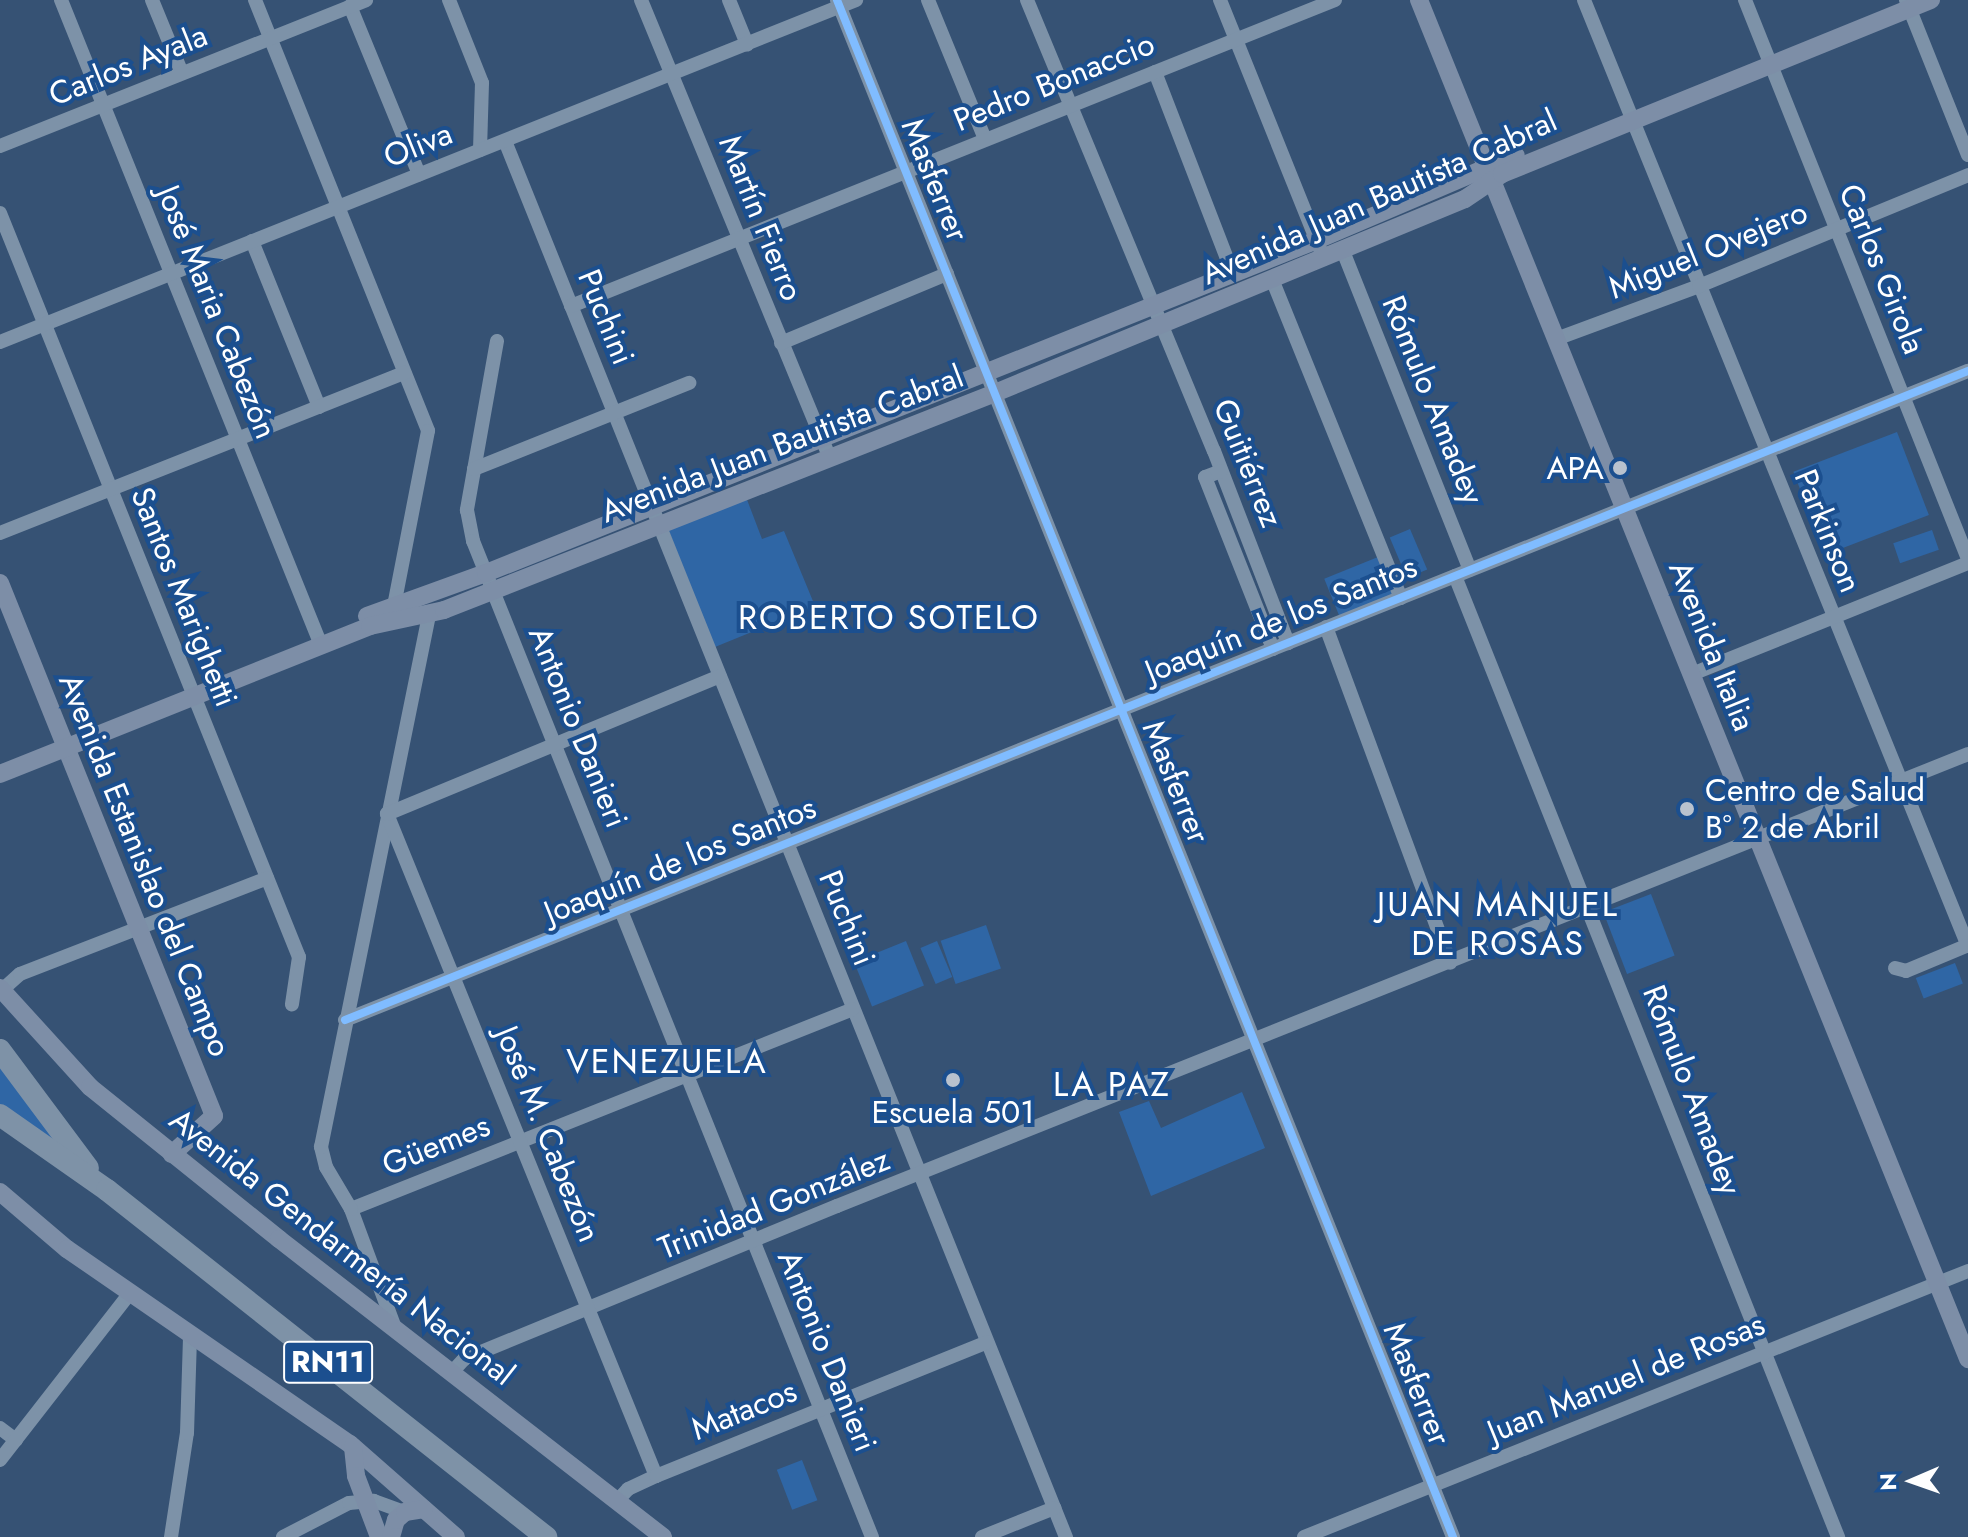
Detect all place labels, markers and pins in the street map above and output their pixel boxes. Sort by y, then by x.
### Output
place label: APA [1546,449,1604,487]
marker: APA [1611,459,1629,477]
place label: Centro de Salud B° 2 de Abril [1705,772,1925,847]
marker: Centro de Salud B° 2 de Abril [1676,798,1698,820]
marker: Escuela 501 [944,1071,962,1089]
place label: Escuela 501 [871,1093,1035,1131]

